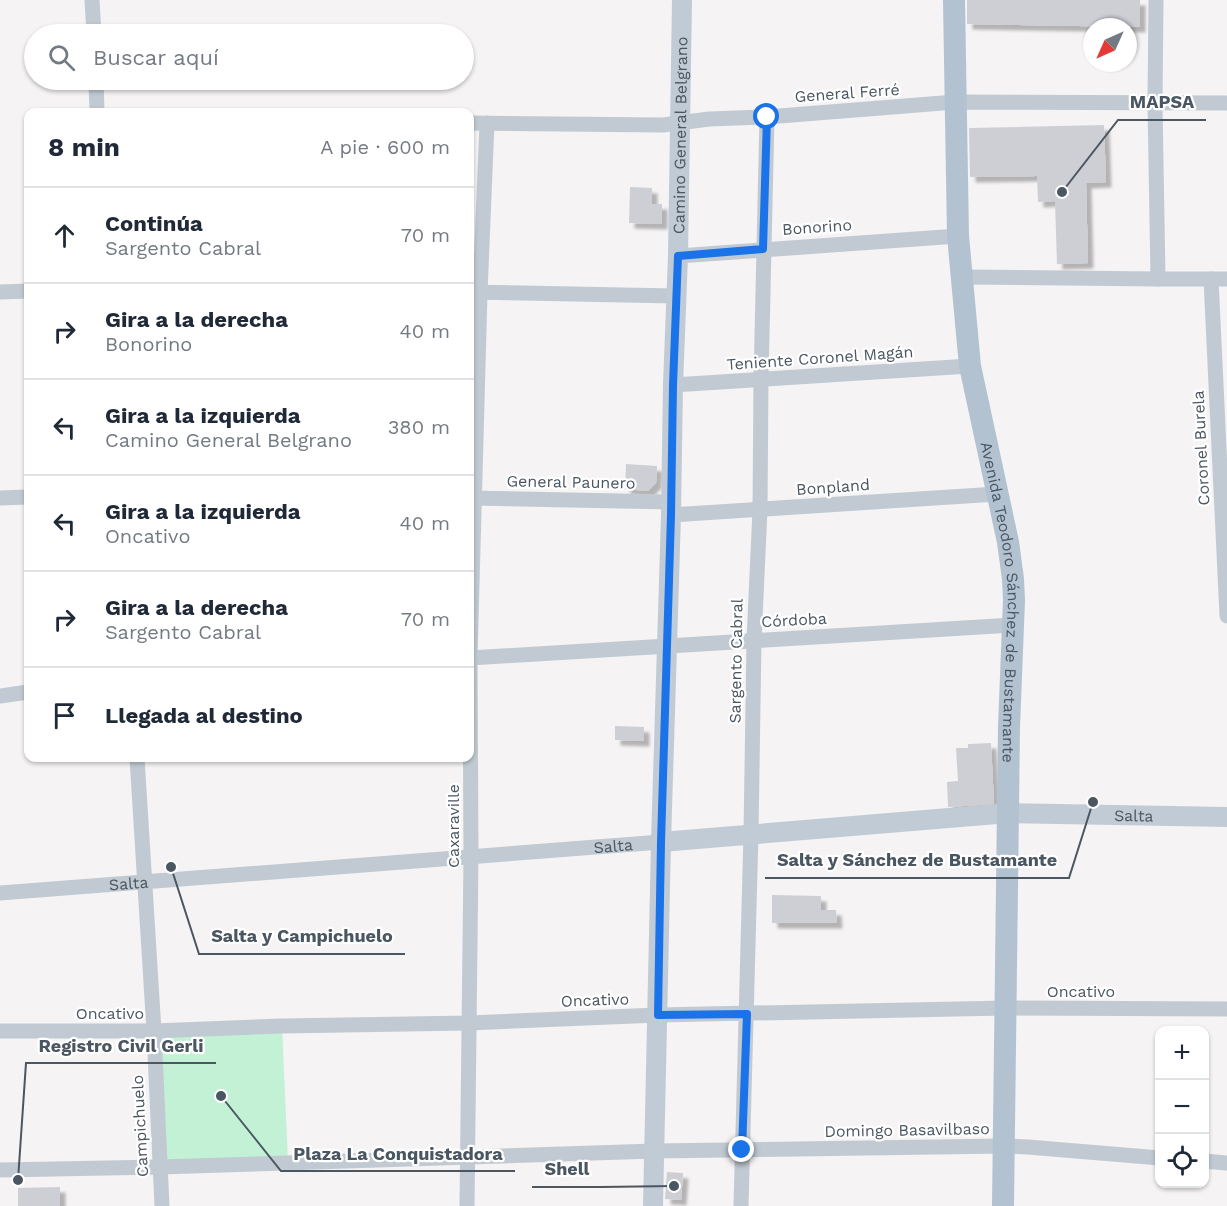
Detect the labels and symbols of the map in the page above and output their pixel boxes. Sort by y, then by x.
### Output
north arrow [1083,18,1137,72]
street label: Camino General Belgrano [669,36,691,234]
street label: General Ferré [794,80,900,106]
callout: MAPSA [1118,84,1206,120]
text: MAPSA [1130,91,1195,112]
route start [753,103,779,129]
street label: Bonorino [782,215,852,239]
street label: Teniente Coronel Magán [726,342,914,374]
street label: Coronel Burela [1188,390,1214,506]
street label: Avenida Teodoro Sánchez de Bustamante [977,440,1024,763]
street label: General Paunero [506,471,636,493]
street label: Bonpland [795,475,871,499]
street label: Sargento Cabral [725,598,747,724]
street label: Córdoba [761,609,827,631]
street label: Caxaraville [444,784,463,868]
street label: Salta [1114,805,1154,825]
street label: Salta [593,835,634,857]
callout: Salta y Sánchez de Bustamante [765,842,1069,878]
text: Salta y Sánchez de Bustamante [777,849,1057,870]
street label: Salta [108,872,149,894]
callout: Salta y Campichuelo [199,918,405,954]
text: Salta y Campichuelo [211,925,393,946]
street label: Oncativo [1047,982,1115,1001]
street label: Oncativo [561,989,629,1011]
street label: Oncativo [76,1004,144,1023]
callout: Registro Civil Gerli [26,1027,216,1063]
text: Registro Civil Gerli [39,1035,203,1056]
street label: Campichuelo [128,1075,152,1177]
street label: Domingo Basavilbaso [824,1119,990,1141]
callout: Plaza La Conquistadora [281,1135,515,1171]
route end [728,1136,754,1162]
text: Plaza La Conquistadora [293,1143,503,1164]
callout: Shell [532,1151,601,1187]
text: Shell [545,1158,590,1179]

